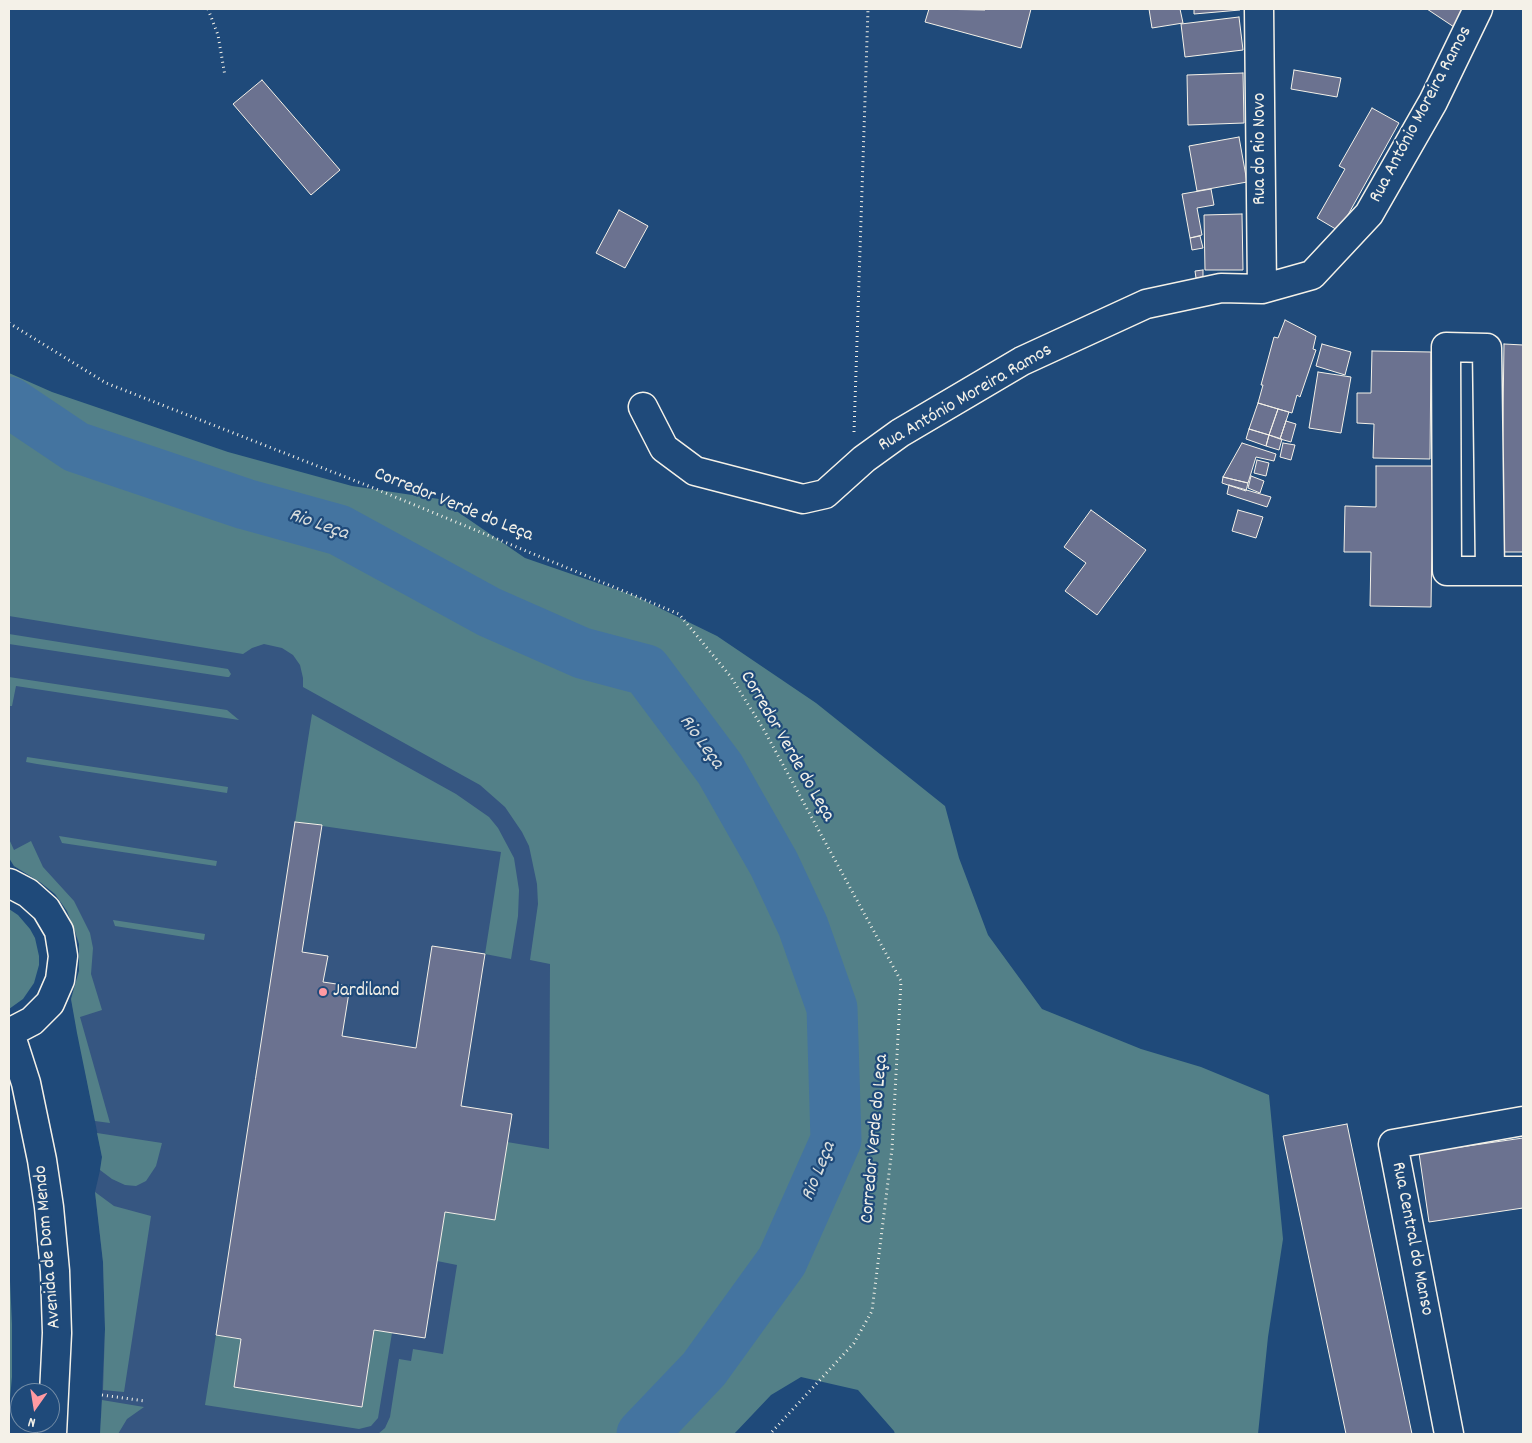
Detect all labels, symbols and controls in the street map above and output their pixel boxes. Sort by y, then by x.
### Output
street label: Rua António Moreira Ramos [1366,23,1478,207]
street label: Rua do Rio Novo [1250,93,1272,205]
street label: Rua António Moreira Ramos [875,340,1057,458]
street label: Corredor Verde do Leça [370,464,536,548]
water label: Rio Leça [285,505,351,547]
street label: Corredor Verde do Leça [734,668,838,826]
water label: Rio Leça [672,711,728,775]
place label: Jardiland [333,981,399,1003]
marker: Jardiland [317,986,329,998]
street label: Corredor Verde do Leça [857,1054,895,1224]
water label: Rio Leça [797,1139,843,1205]
street label: Rua Central do Manso [1385,1160,1437,1318]
street label: Avenida de Dom Mendo [30,1164,68,1330]
north arrow [10,1383,60,1433]
text: N [26,1411,37,1432]

